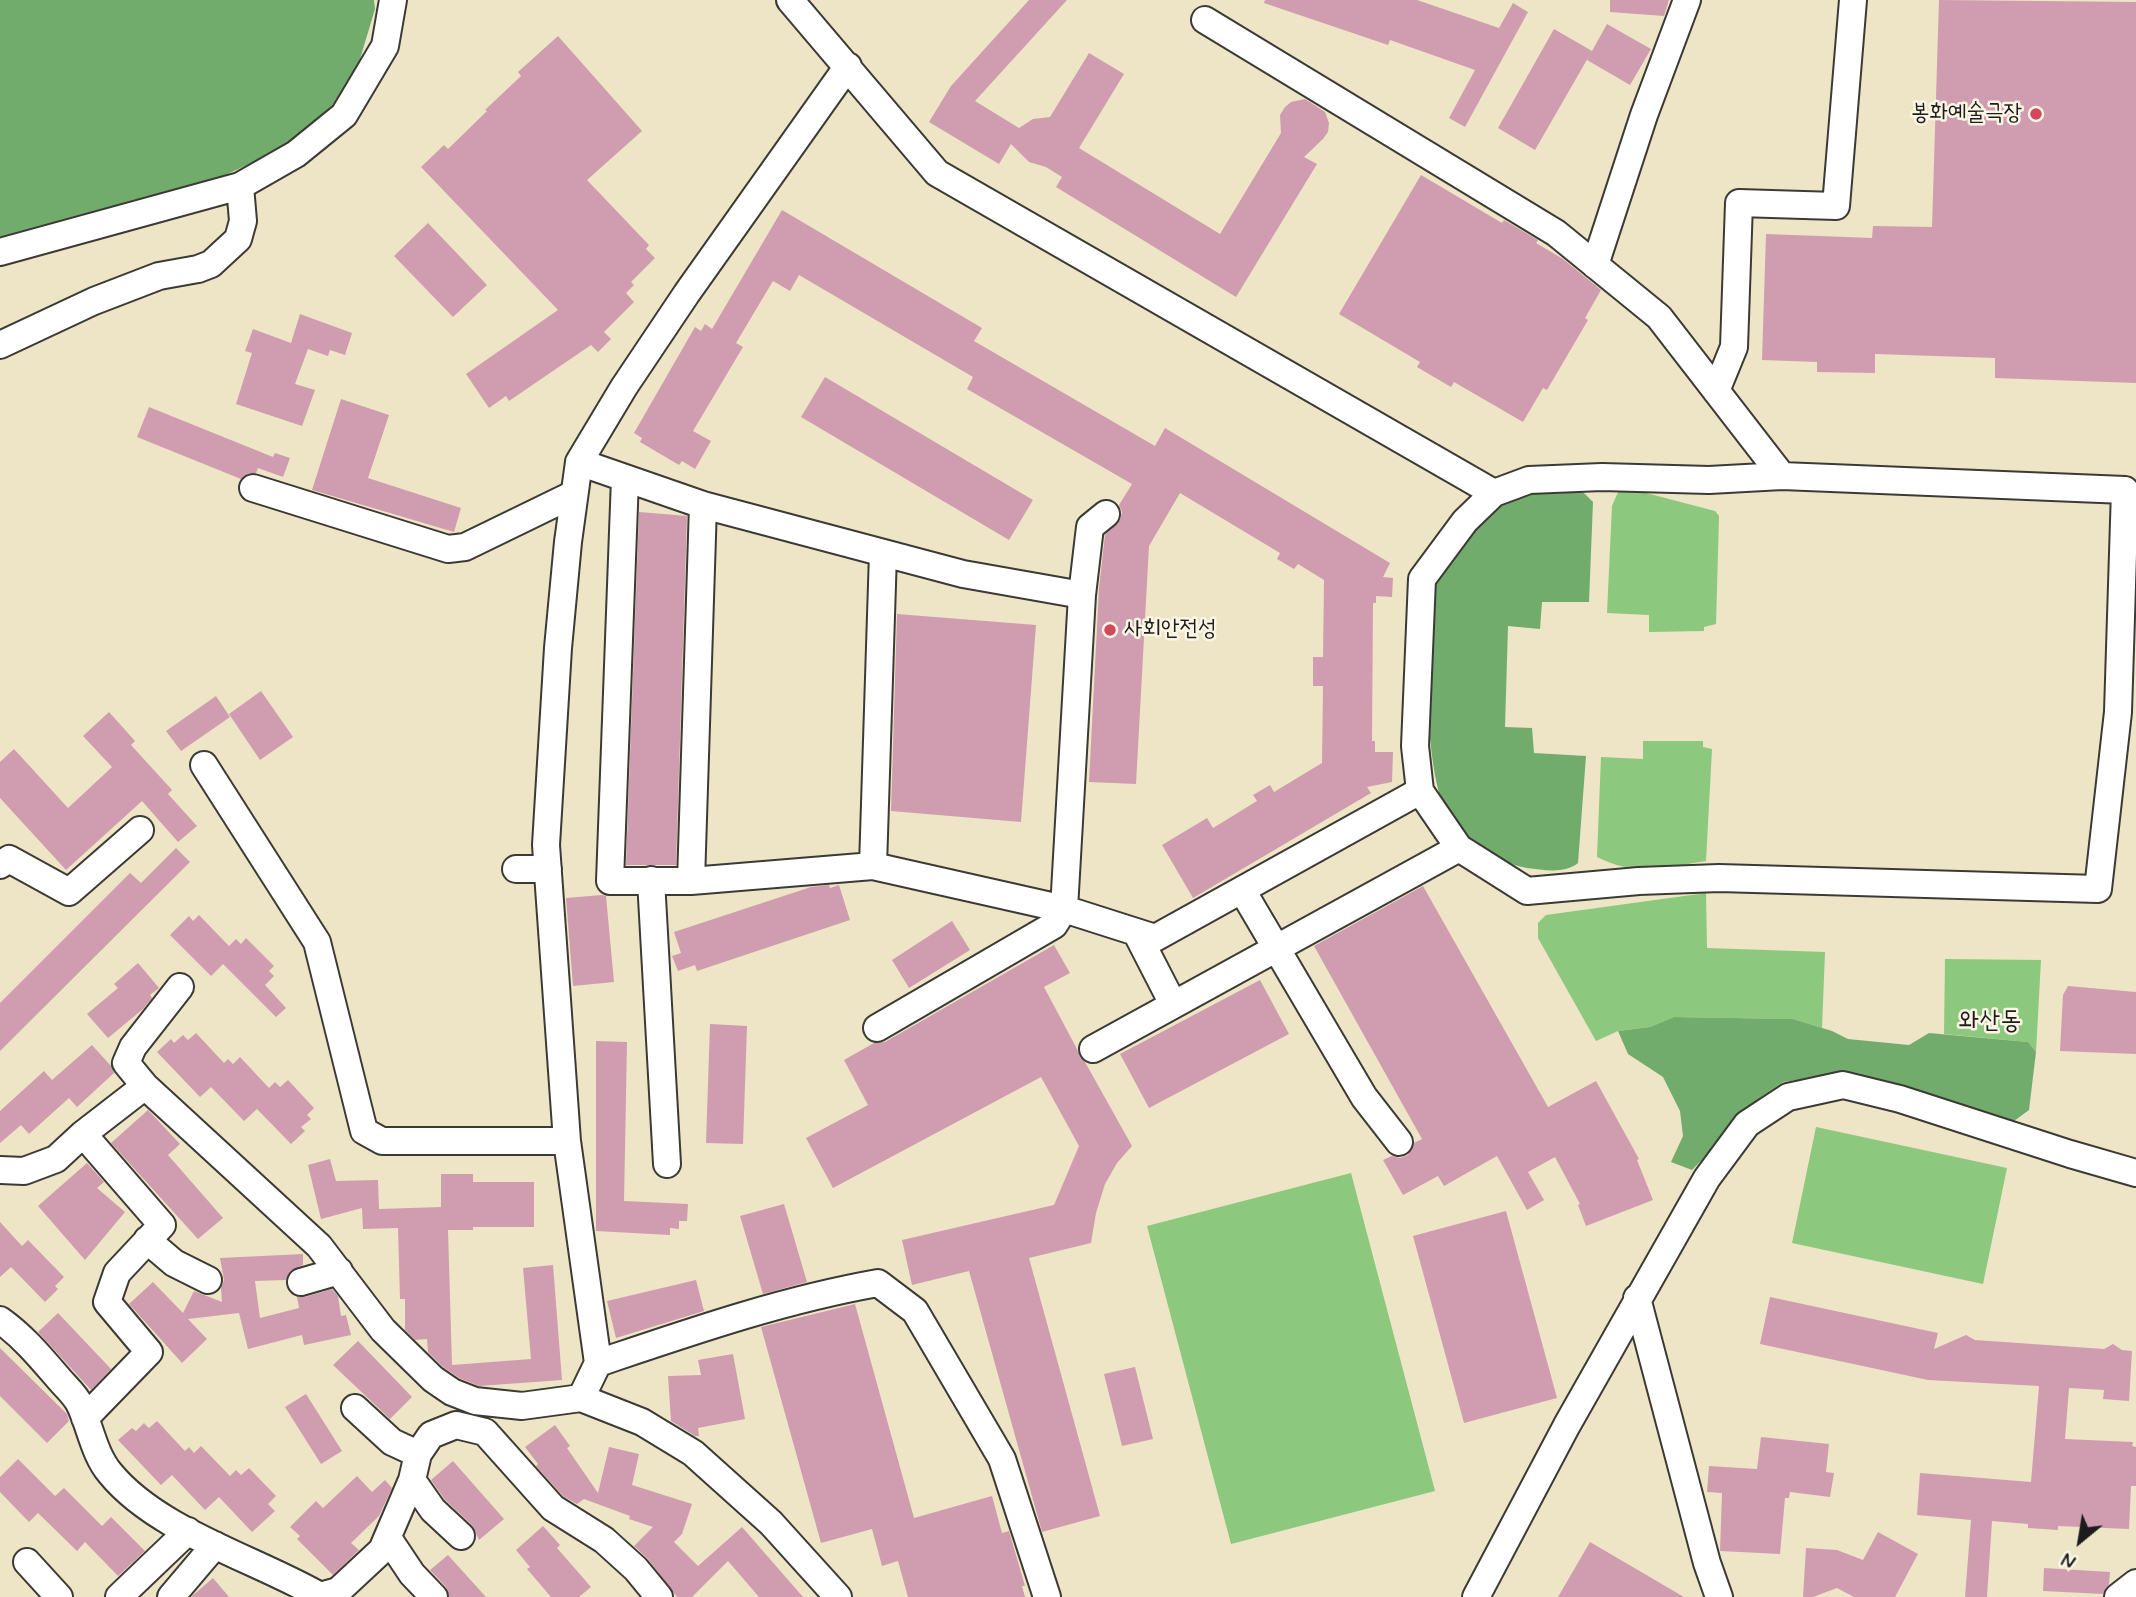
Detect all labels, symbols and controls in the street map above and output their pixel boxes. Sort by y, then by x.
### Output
place label: 봉화예술극장 [1911,100,2022,128]
marker: 봉화예술극장 [2028,106,2044,122]
place label: 사회안전성 [1124,616,1217,644]
marker: 사회안전성 [1102,622,1118,638]
district label: 와산동 [1959,1007,2021,1039]
north arrow [2045,1506,2115,1576]
text: N [2058,1546,2081,1574]

